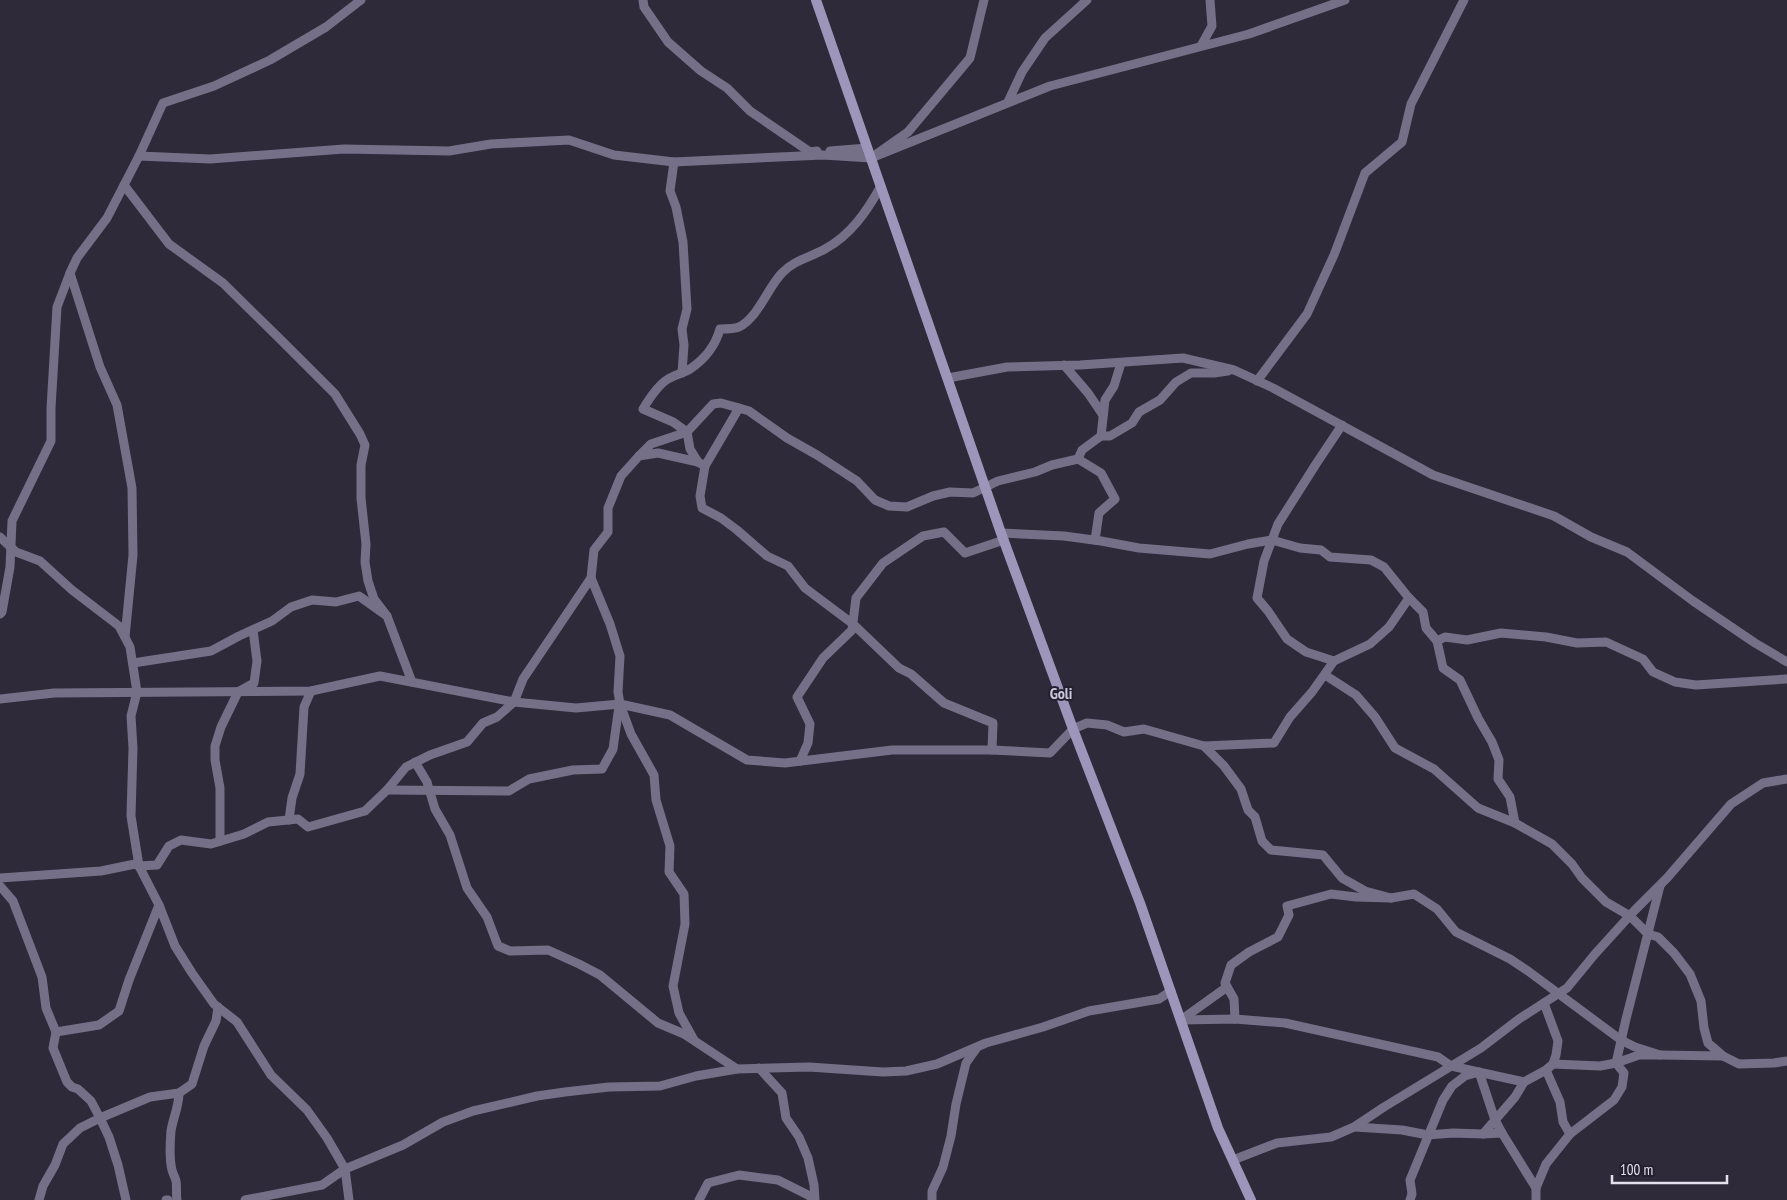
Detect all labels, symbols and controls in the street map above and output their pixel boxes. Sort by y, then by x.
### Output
district label: Goli [1050,683,1073,703]
scale bar [1612,1152,1727,1184]
text: 100 m [1620,1160,1653,1179]

